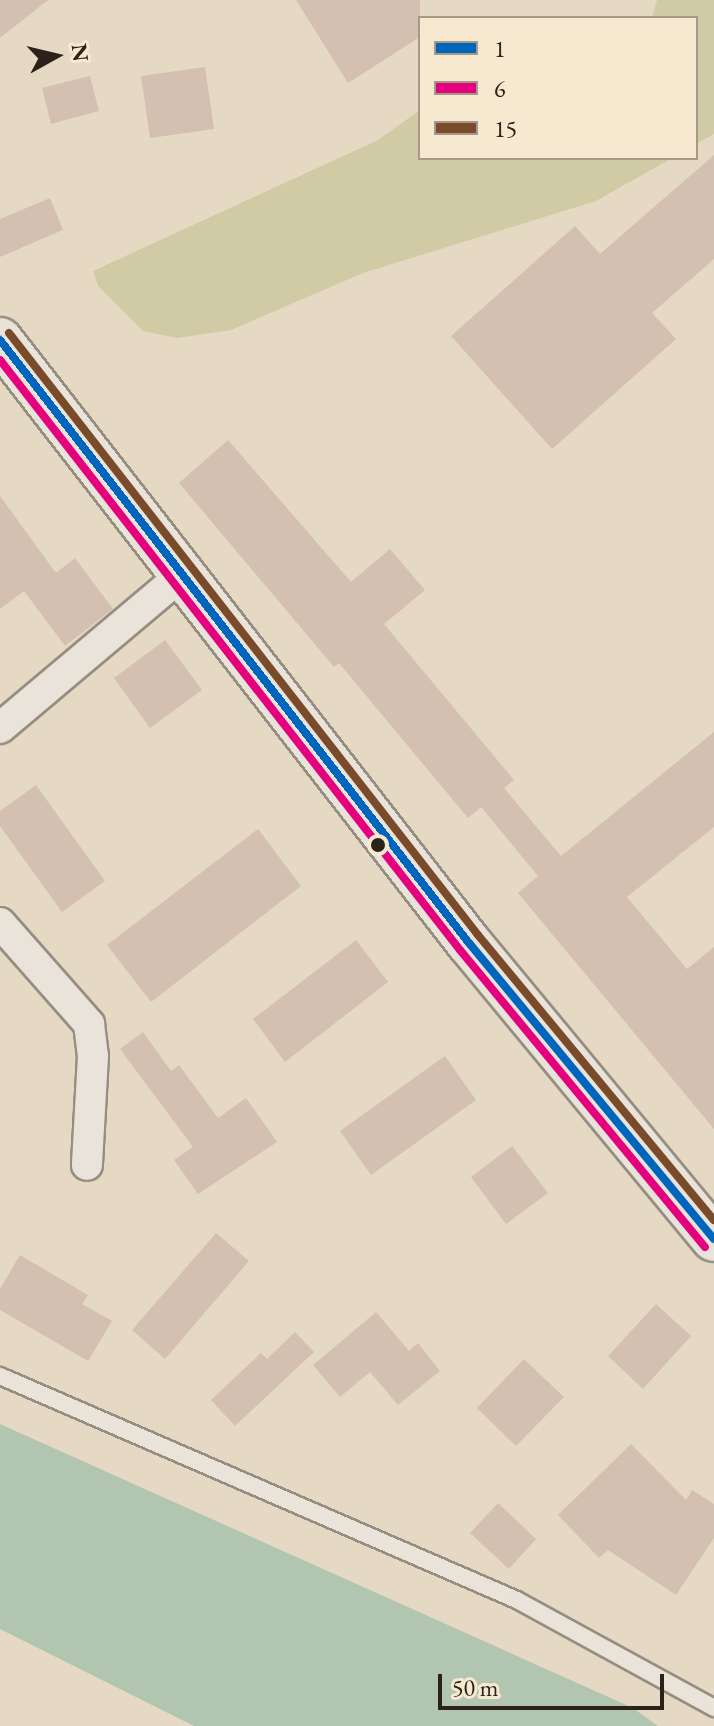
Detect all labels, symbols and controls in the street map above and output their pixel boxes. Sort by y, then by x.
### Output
north arrow [16,16,96,96]
legend [418,16,698,160]
text: 1 [494,33,506,64]
text: N [65,42,96,63]
text: 6 [494,73,506,104]
text: 15 [494,113,517,144]
unlabelled marker [370,837,386,853]
scale bar [442,1658,668,1708]
text: 50 m [452,1672,499,1703]

